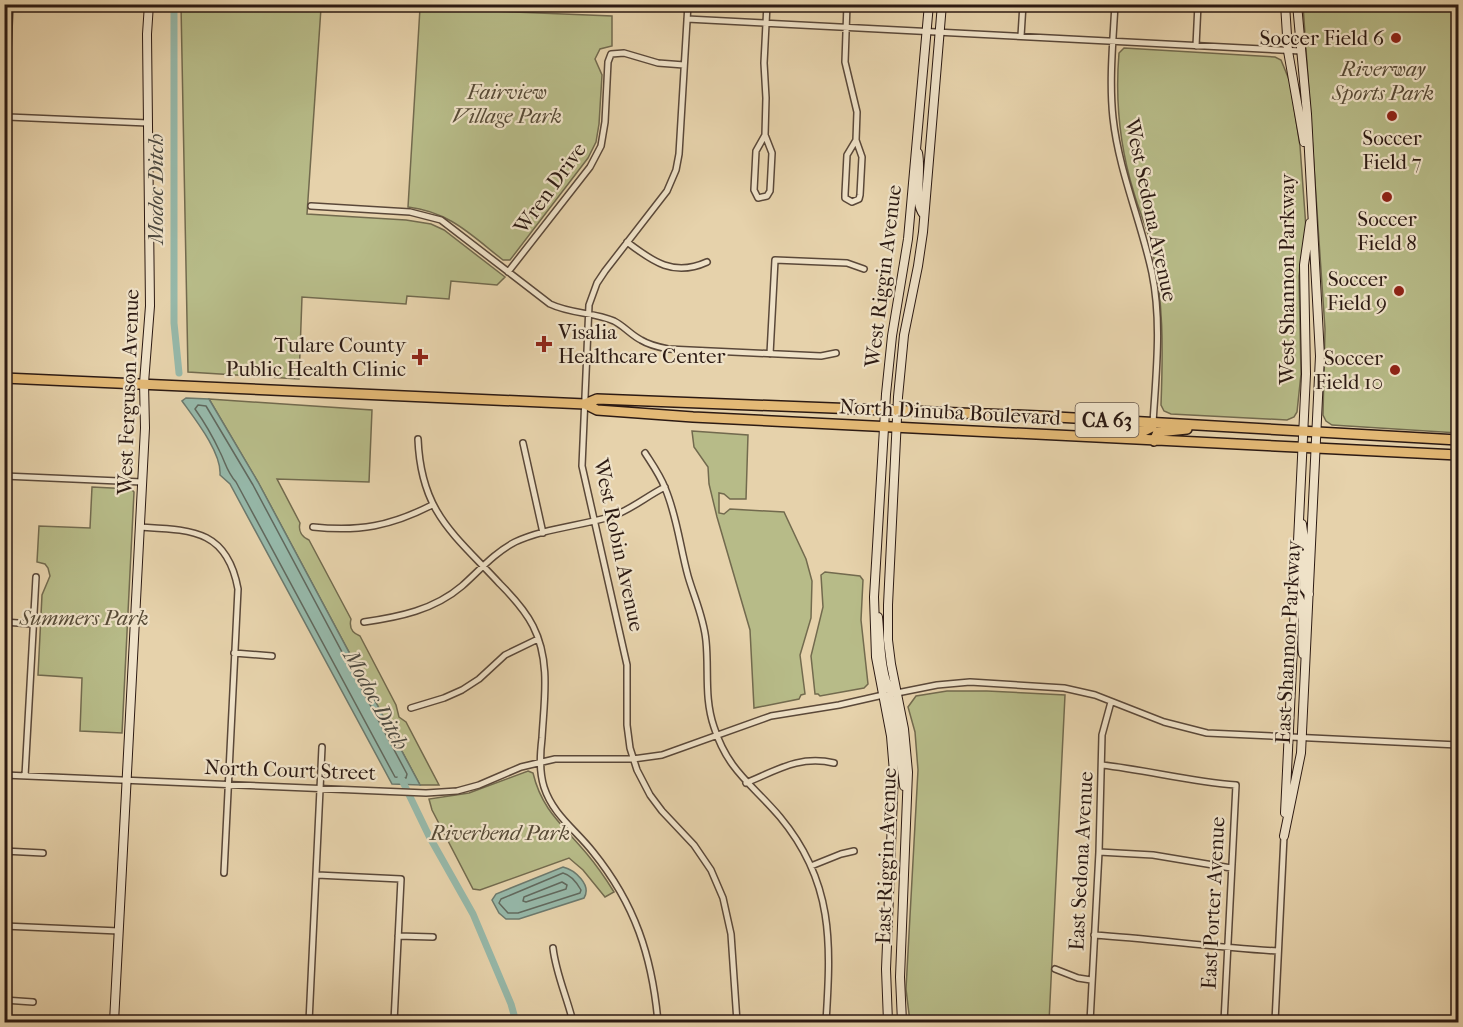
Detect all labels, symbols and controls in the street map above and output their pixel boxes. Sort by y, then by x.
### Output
place label: Soccer Field 6 [1260,26,1385,50]
marker: Soccer Field 6 [1389,31,1403,45]
park label: Riverway Sports Park [1331,57,1434,105]
park label: Fairview Village Park [452,80,562,128]
marker: Soccer Field 7 [1385,109,1399,123]
street label: West Sedona Avenue [1120,115,1182,304]
place label: Soccer Field 7 [1362,126,1422,174]
water label: Modoc Ditch [143,134,169,246]
street label: Wren Drive [508,138,591,239]
street label: West Shannon Parkway [1275,173,1299,385]
street label: West Riggin Avenue [860,183,906,370]
marker: Soccer Field 8 [1380,190,1394,204]
place label: Soccer Field 8 [1357,207,1417,255]
place label: Soccer Field 9 [1327,267,1387,315]
marker: Soccer Field 9 [1392,284,1406,298]
street label: West Ferguson Avenue [112,289,144,496]
place label: Visalia Healthcare Center [557,320,725,368]
place label: Tulare County Public Health Clinic [226,333,407,381]
marker: Visalia Healthcare Center [535,335,553,353]
place label: Soccer Field 10 [1315,346,1383,394]
marker: Tulare County Public Health Clinic [411,348,429,366]
marker: Soccer Field 10 [1388,363,1402,377]
street label: North Dinuba Boulevard [839,394,1062,430]
road number: CA 63 [1076,403,1138,437]
street label: West Robin Avenue [589,455,649,634]
street label: East Shannon Parkway [1271,539,1305,744]
park label: Summers Park [19,606,148,630]
water label: Modoc Ditch [337,644,414,755]
street label: North Court Street [204,755,377,785]
street label: East Riggin Avenue [871,767,901,945]
street label: East Sedona Avenue [1064,771,1098,951]
street label: East Porter Avenue [1196,816,1230,990]
park label: Riverbend Park [428,821,570,845]

